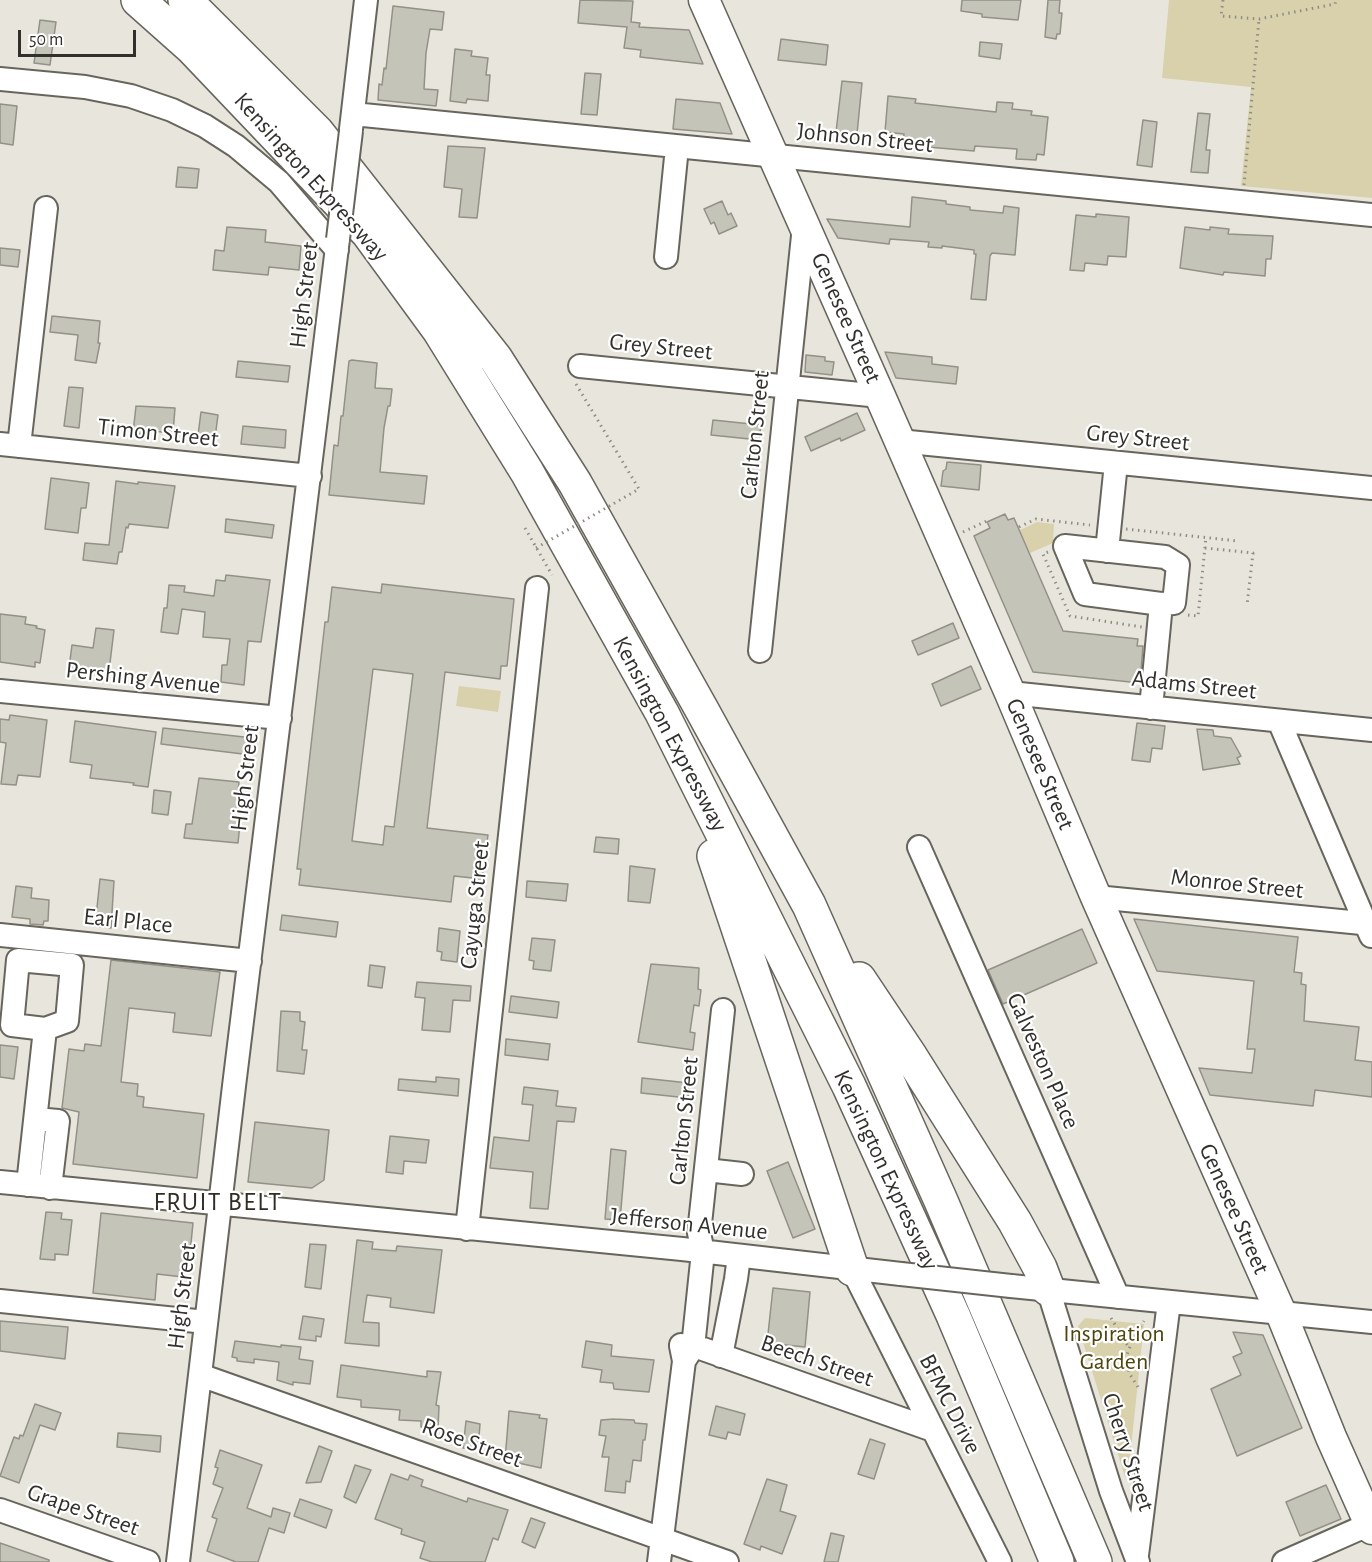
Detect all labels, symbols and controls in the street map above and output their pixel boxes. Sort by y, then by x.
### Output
scale bar [21,18,140,56]
text: 50 m [29,31,63,49]
street label: Kensington Expressway [228,87,394,267]
street label: Johnson Street [796,117,934,159]
street label: High Street [283,240,325,350]
street label: Genesee Street [804,248,888,388]
street label: Grey Street [608,327,714,367]
street label: Carlton Street [734,369,776,501]
street label: Timon Street [96,412,220,454]
street label: Grey Street [1085,418,1191,458]
street label: Kensington Expressway [606,631,734,837]
street label: Pershing Avenue [64,656,222,700]
street label: Adams Street [1130,664,1258,706]
street label: Genesee Street [999,694,1081,834]
street label: High Street [224,723,266,833]
street label: Cayuga Street [454,840,496,970]
street label: Monroe Street [1169,863,1305,905]
street label: Earl Place [82,902,174,940]
street label: Galveston Place [1000,989,1086,1133]
street label: Carlton Street [663,1055,705,1187]
street label: Kensington Expressway [827,1065,945,1275]
street label: Genesee Street [1192,1139,1276,1279]
district label: FRUIT BELT [154,1186,282,1218]
street label: Jefferson Avenue [609,1201,769,1247]
street label: High Street [161,1241,203,1351]
park label: Inspiration Garden [1063,1320,1165,1376]
street label: Beech Street [757,1328,877,1394]
street label: BFMC Drive [913,1349,987,1459]
street label: Cherry Street [1095,1389,1161,1515]
street label: Rose Street [418,1412,526,1474]
street label: Grape Street [23,1477,143,1543]

